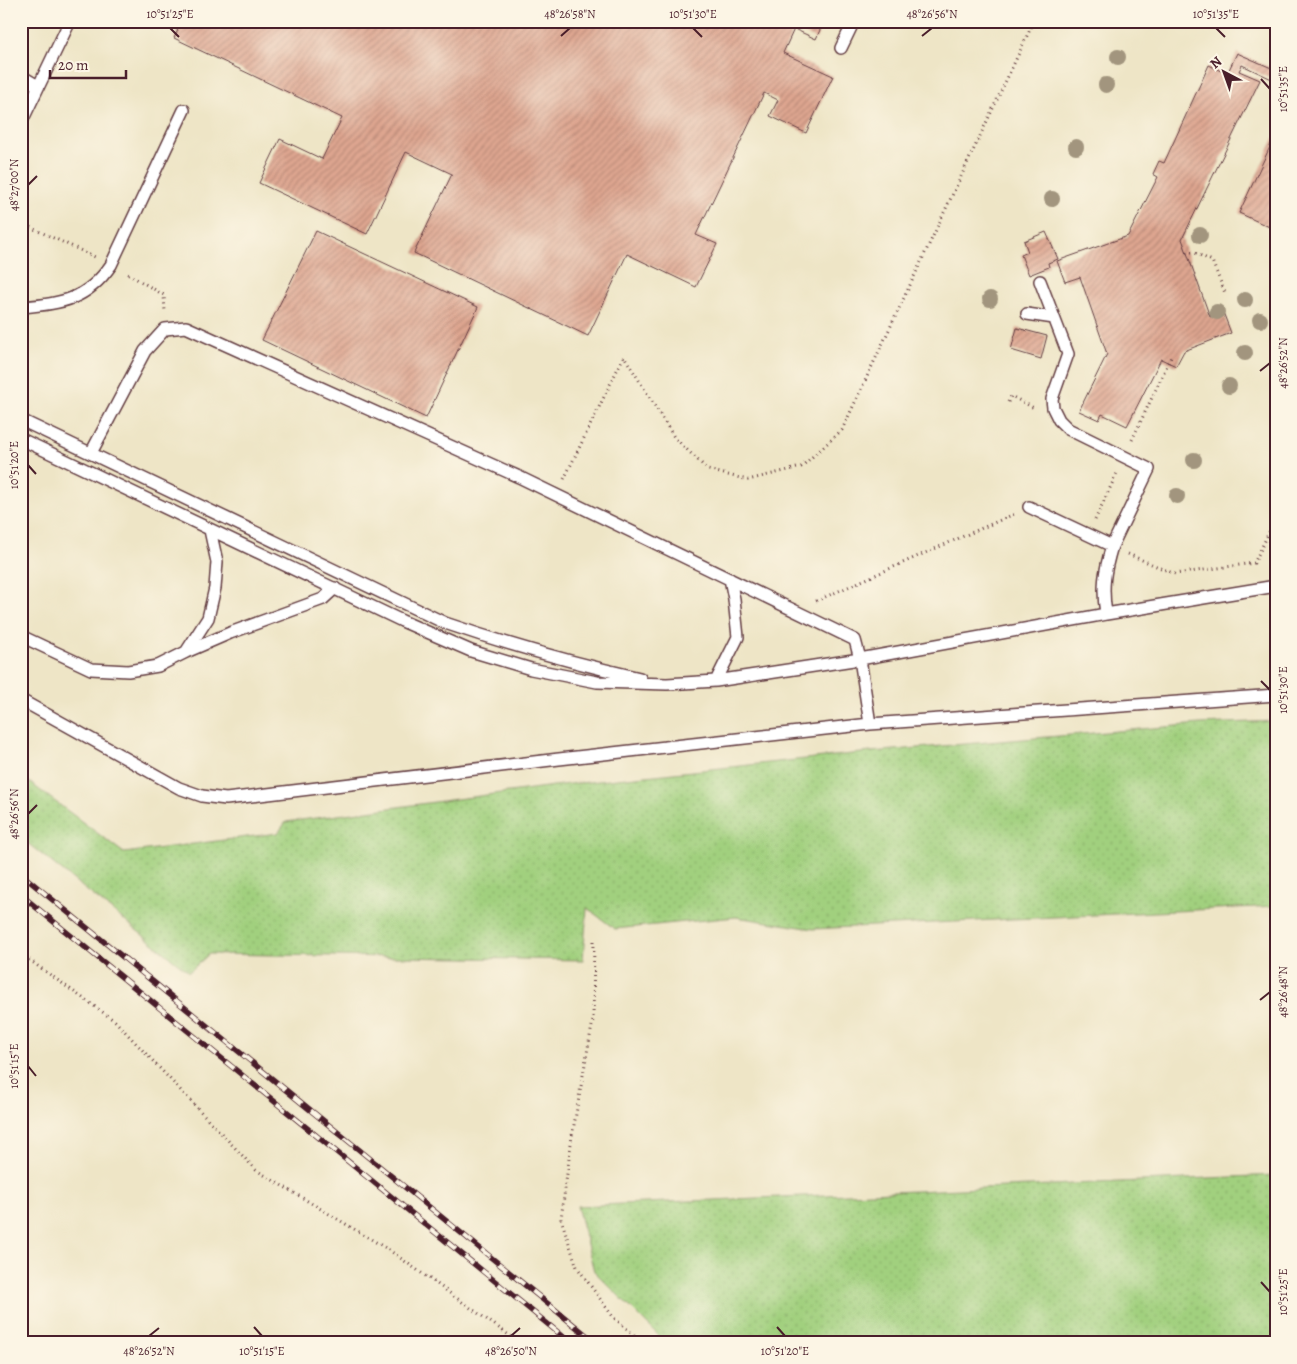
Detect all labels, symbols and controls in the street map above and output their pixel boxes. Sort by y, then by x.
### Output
text: 10°51'25"E [146,6,194,22]
text: 48°26'58"N [544,6,596,22]
text: 10°51'30"E [669,6,717,22]
text: 48°26'56"N [906,6,958,22]
text: 10°51'35"E [1193,6,1239,22]
scale bar [50,48,126,80]
north arrow [1200,48,1250,98]
text: N [1206,52,1226,73]
text: 20 m [58,55,89,75]
text: 10°51'35"E [1275,66,1291,112]
text: 48°27'00"N [6,158,22,211]
text: 48°26'52"N [1275,337,1291,389]
text: 10°51'20"E [6,441,22,489]
text: 10°51'30"E [1275,666,1291,714]
text: 48°26'56"N [6,788,22,840]
text: 48°26'48"N [1275,966,1291,1018]
text: 10°51'15"E [6,1043,22,1089]
text: 10°51'25"E [1275,1268,1291,1316]
text: 48°26'52"N [123,1343,175,1359]
text: 10°51'15"E [239,1343,285,1359]
text: 48°26'50"N [485,1343,537,1359]
text: 10°51'20"E [761,1343,809,1359]

